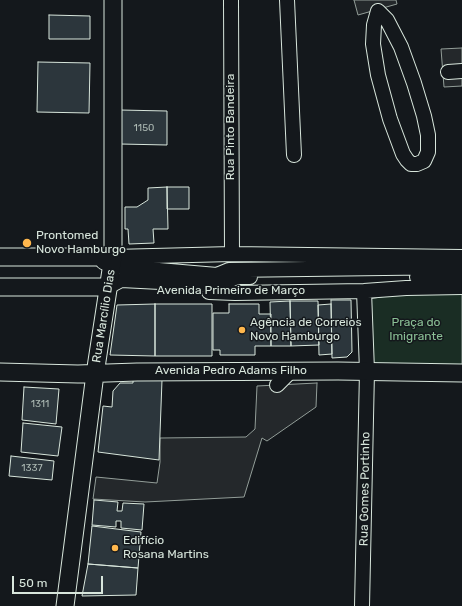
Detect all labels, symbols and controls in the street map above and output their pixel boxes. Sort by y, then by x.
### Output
street label: Rua Pinto Bandeira [224,74,238,180]
house number: 1150 [134,122,154,134]
place label: Prontomed Novo Hamburgo [36,229,126,257]
marker: Prontomed Novo Hamburgo [21,237,33,249]
street label: Rua Marcílio Dias [90,268,118,364]
street label: Avenida Primeiro de Março [157,284,305,298]
place label: Agência de Correios Novo Hamburgo [250,316,362,344]
park label: Praça do Imigrante [389,316,443,344]
marker: Agência de Correios Novo Hamburgo [237,325,247,335]
street label: Avenida Pedro Adams Filho [155,364,307,378]
house number: 1311 [31,398,49,410]
street label: Rua Gomes Portinho [357,432,373,546]
house number: 1337 [21,462,43,474]
place label: Edifício Rosana Martins [123,534,209,562]
marker: Edifício Rosana Martins [110,543,120,553]
scale bar [14,568,105,594]
text: 50 m [19,576,47,590]

